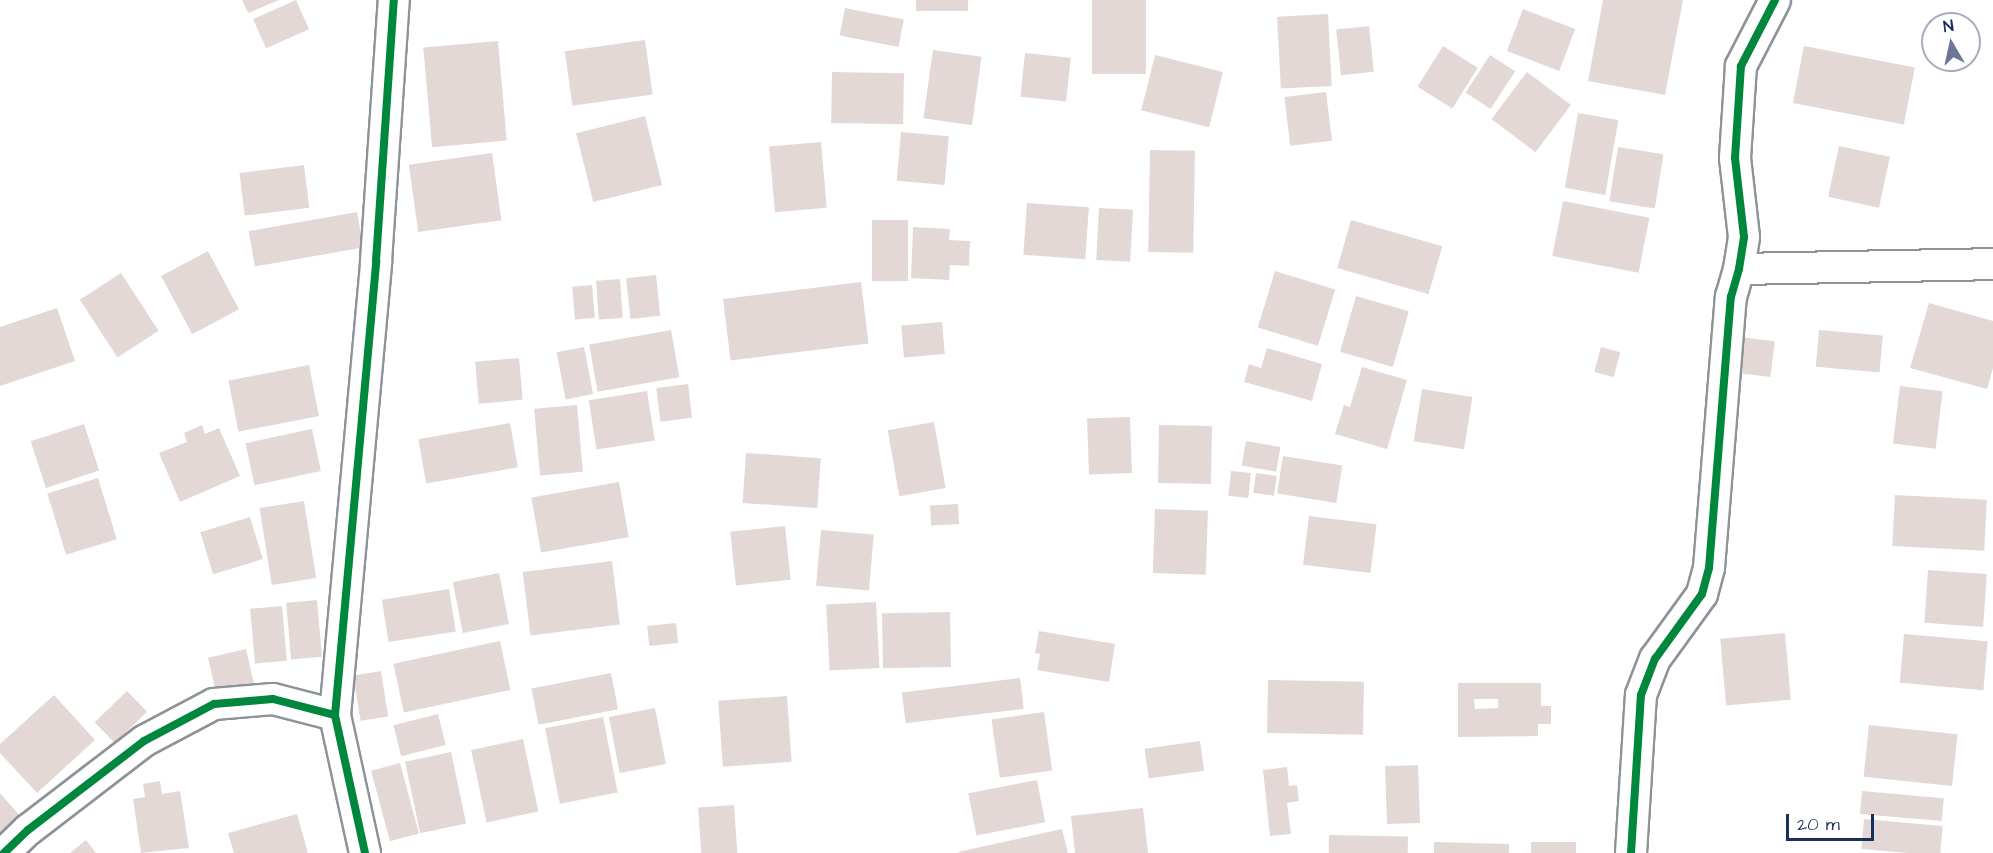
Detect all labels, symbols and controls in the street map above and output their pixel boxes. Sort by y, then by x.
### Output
north arrow [1921,12,1981,72]
text: N [1942,15,1955,38]
scale bar [1789,802,1878,840]
text: 20 m [1797,812,1840,837]

